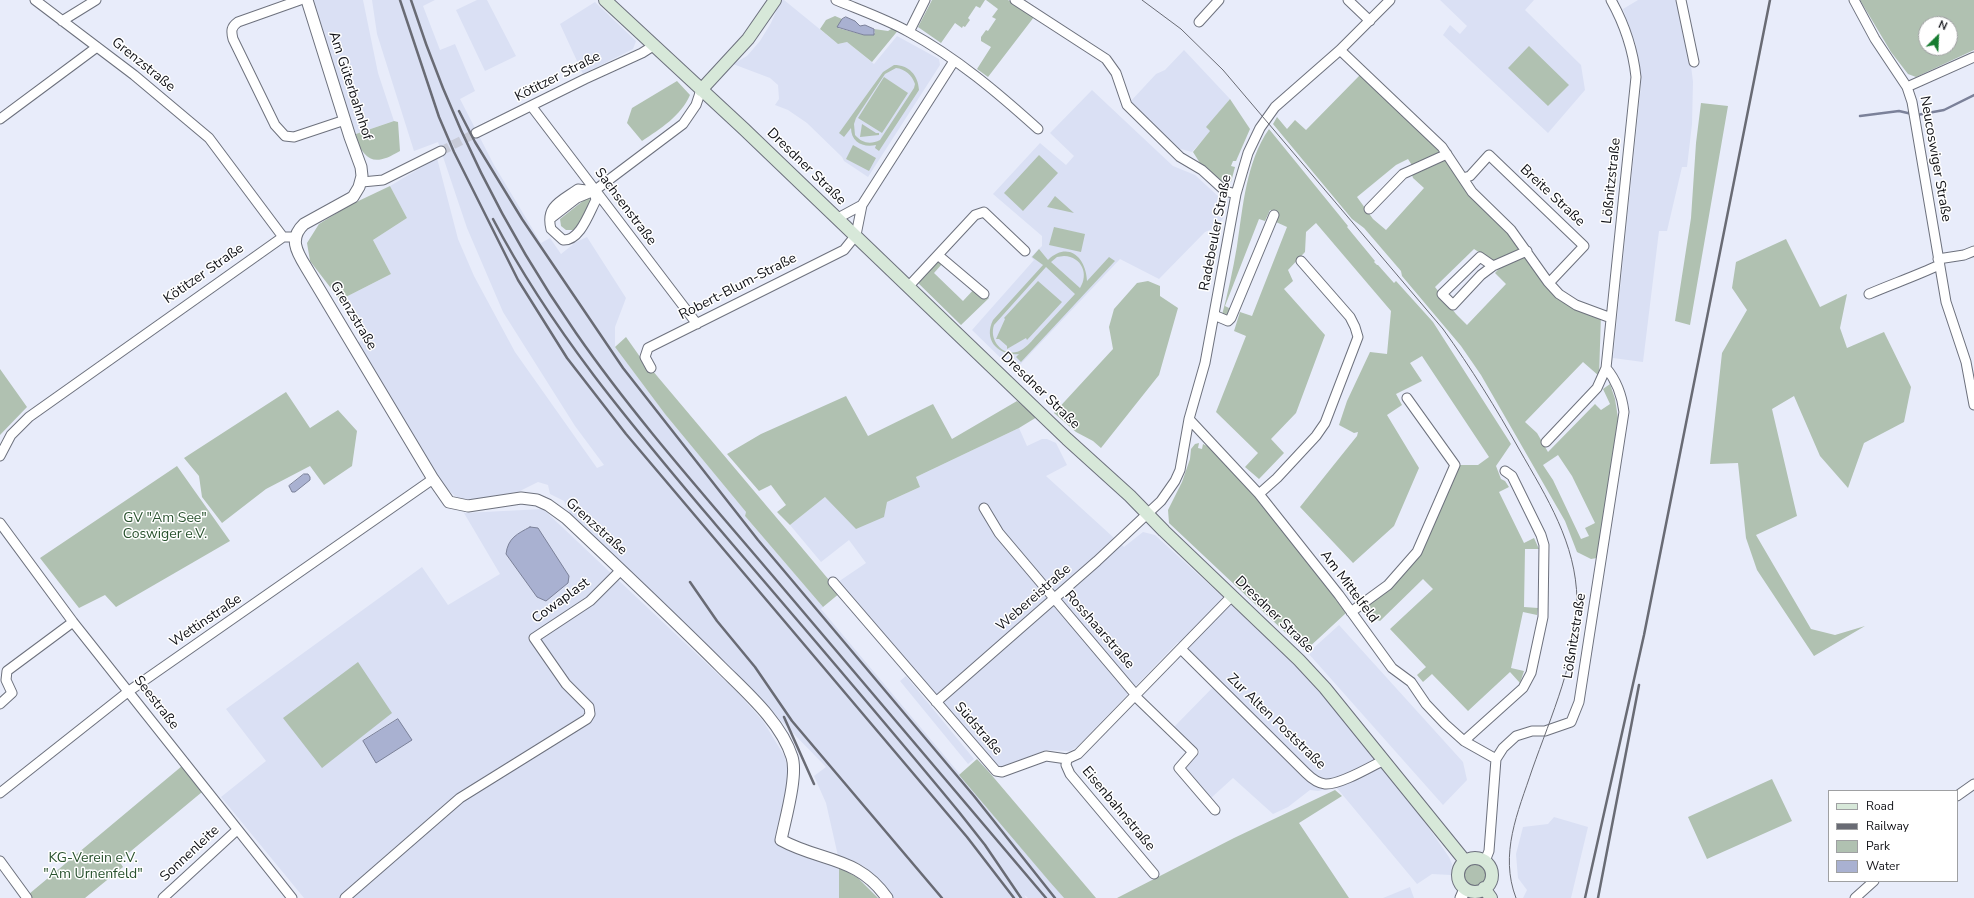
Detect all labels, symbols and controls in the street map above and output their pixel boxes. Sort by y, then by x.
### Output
north arrow [1918,16,1958,56]
text: N [1936,17,1949,34]
street label: Am Güterbahnhof [325,30,375,142]
street label: Grenzstraße [108,34,178,96]
street label: Kötitzer Straße [512,48,604,106]
street label: Neucoswiger Straße [1916,95,1954,223]
street label: Dresdner Straße [763,125,849,209]
street label: Lößnitzstraße [1599,137,1625,225]
street label: Breite Straße [1516,162,1588,230]
street label: Sachsenstraße [590,165,660,249]
street label: Radebeuler Straße [1197,174,1235,292]
street label: Kötitzer Straße [161,240,247,308]
street label: Robert-Blum-Straße [676,250,800,324]
street label: Grenzstraße [326,279,380,353]
street label: Dresdner Straße [997,349,1083,433]
street label: Grenzstraße [562,495,630,559]
park label: GV "Am See" Coswiger e.V. [123,511,207,544]
street label: Am Mittelfeld [1316,548,1382,626]
street label: Webereistraße [993,561,1075,635]
street label: Dresdner Straße [1231,573,1317,657]
street label: Cowaplast [529,575,593,627]
street label: Rosshaarstraße [1060,587,1138,673]
street label: Wettinstraße [167,591,245,651]
street label: Lößnitzstraße [1560,592,1590,680]
street label: Zur Alten Poststraße [1223,671,1329,773]
street label: Seestraße [130,673,182,733]
street label: Südstraße [950,699,1006,759]
street label: Eisenbahnstraße [1078,763,1158,855]
legend [1828,790,1958,882]
text: Road [1866,798,1894,814]
text: Railway [1866,818,1909,834]
street label: Sonnenleite [157,822,223,886]
text: Park [1866,838,1890,854]
park label: KG-Verein e.V. "Am Urnenfeld" [43,851,143,884]
text: Water [1866,858,1900,874]

